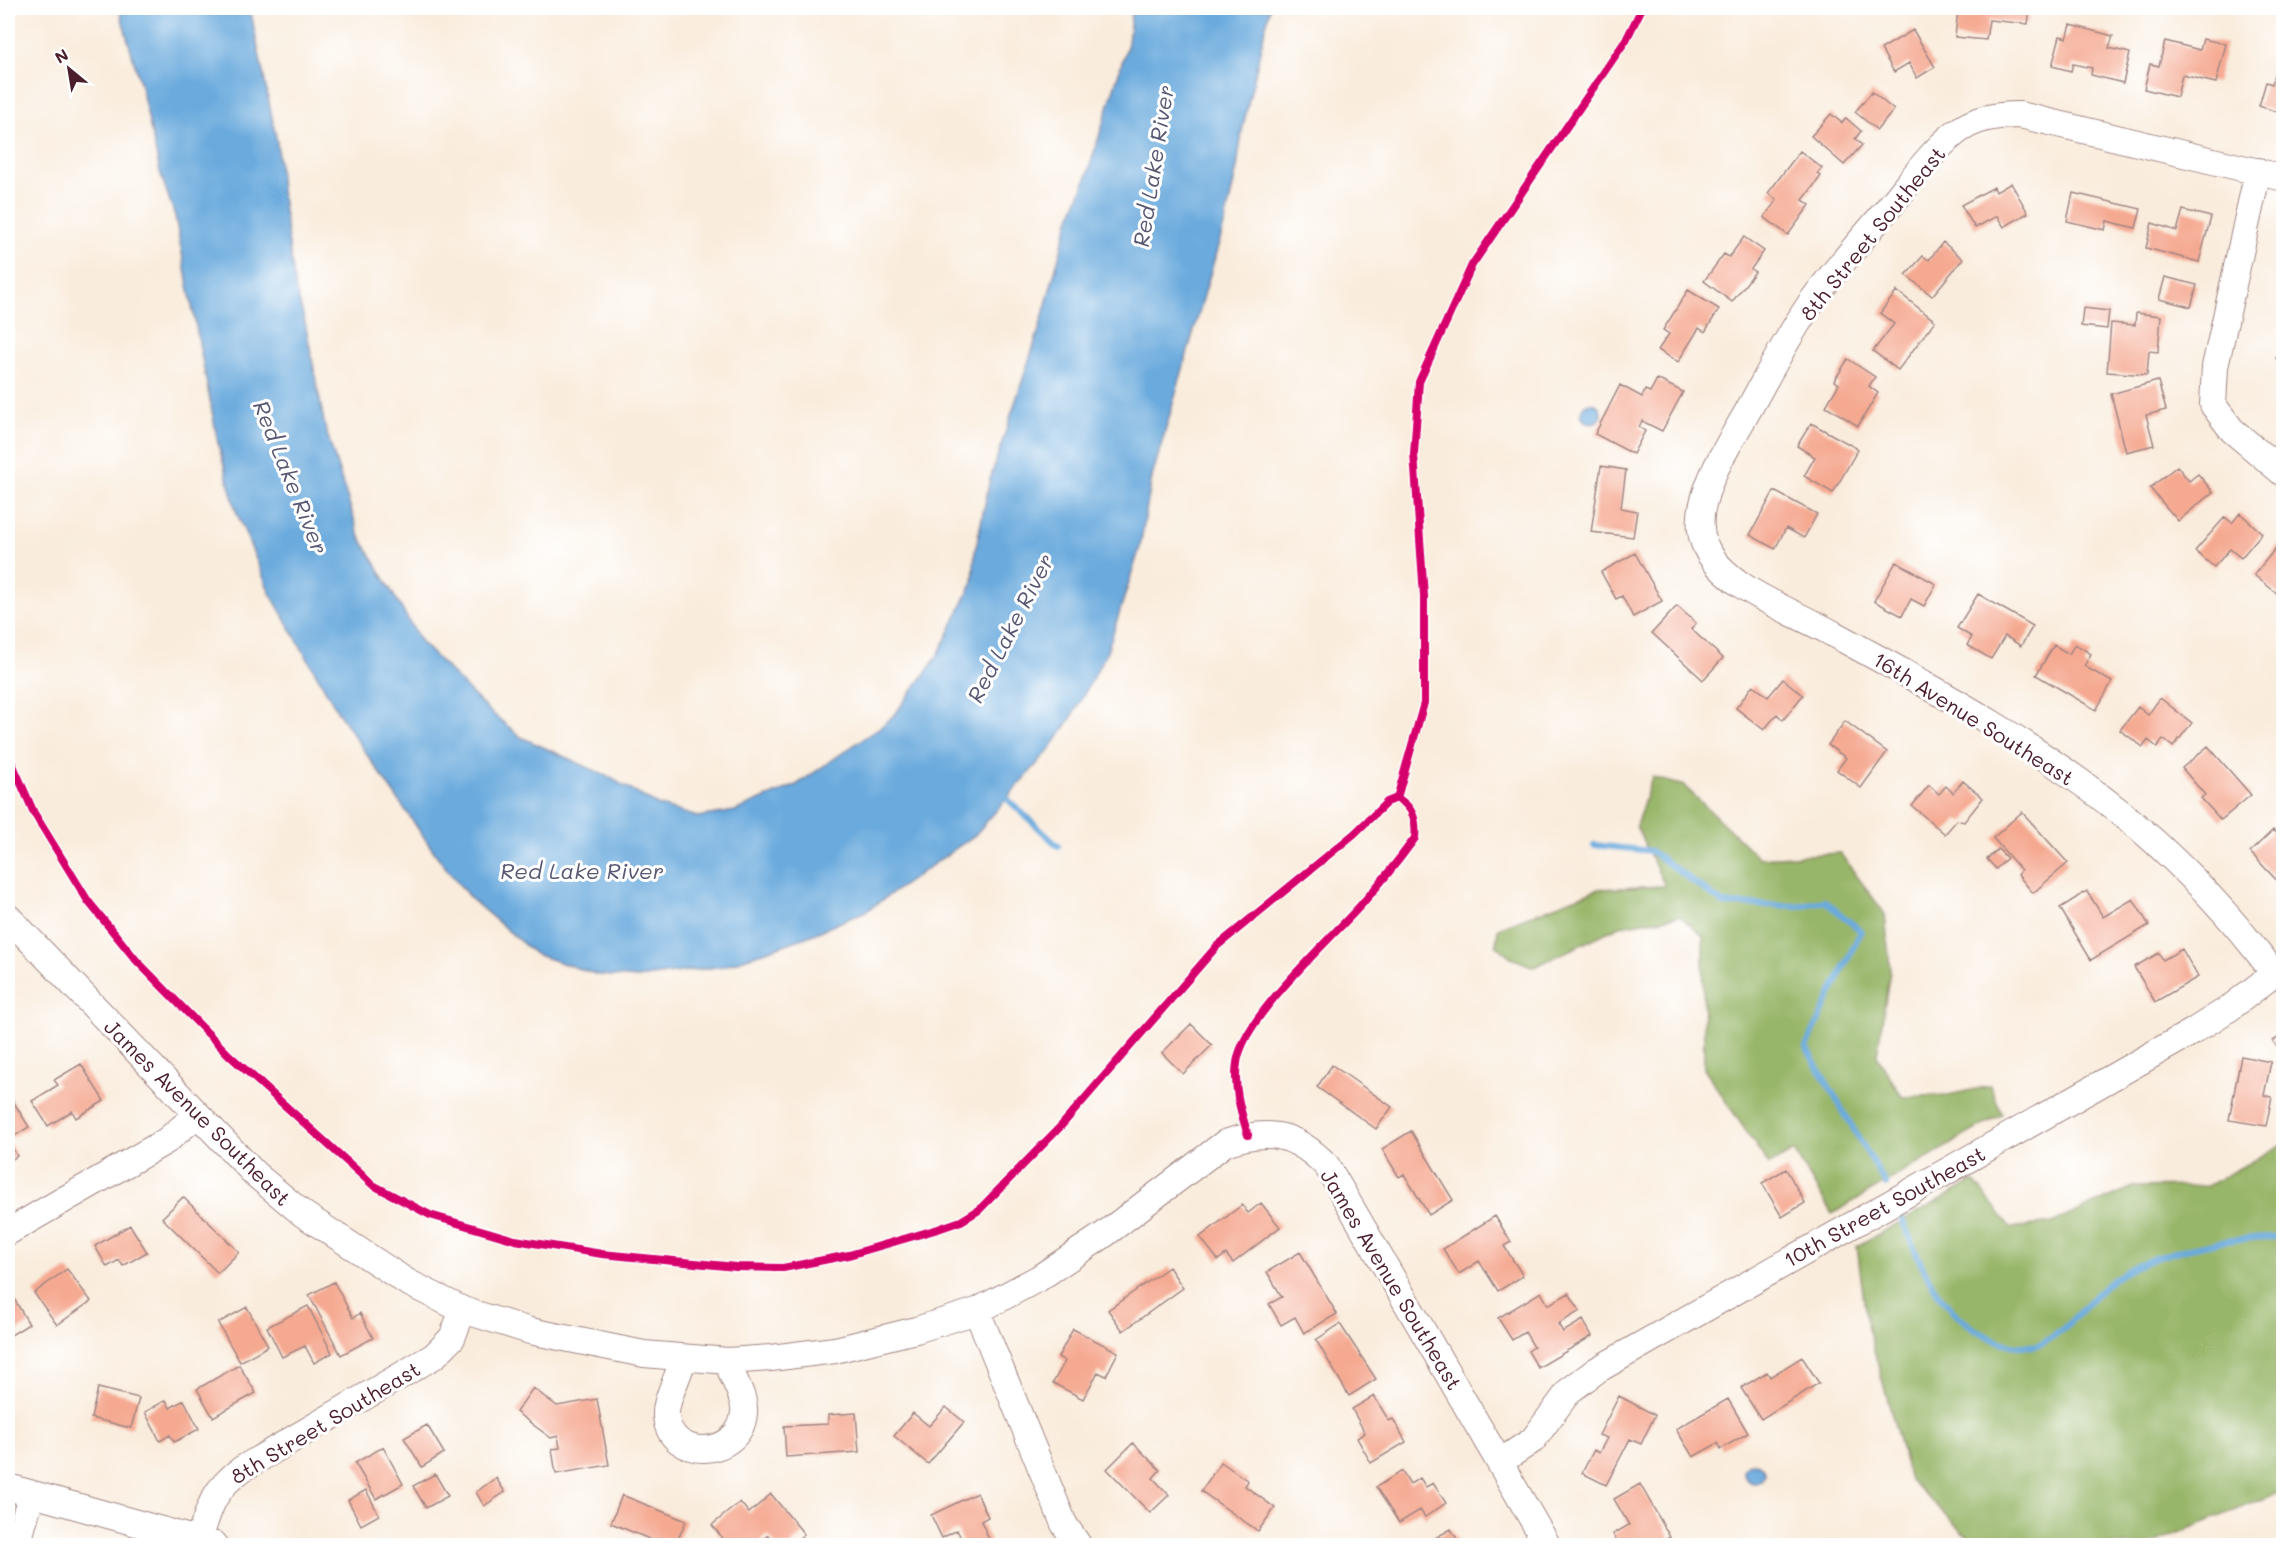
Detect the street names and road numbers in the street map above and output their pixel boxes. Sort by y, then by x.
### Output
street label: 8th Street Southeast [1793,140,1951,326]
street label: 16th Avenue Southeast [1869,645,2079,791]
street label: James Avenue Southeast [99,1013,297,1211]
street label: 10th Street Southeast [1779,1139,1989,1273]
street label: James Avenue Southeast [1315,1164,1469,1394]
street label: 8th Street Southeast [225,1355,425,1489]

